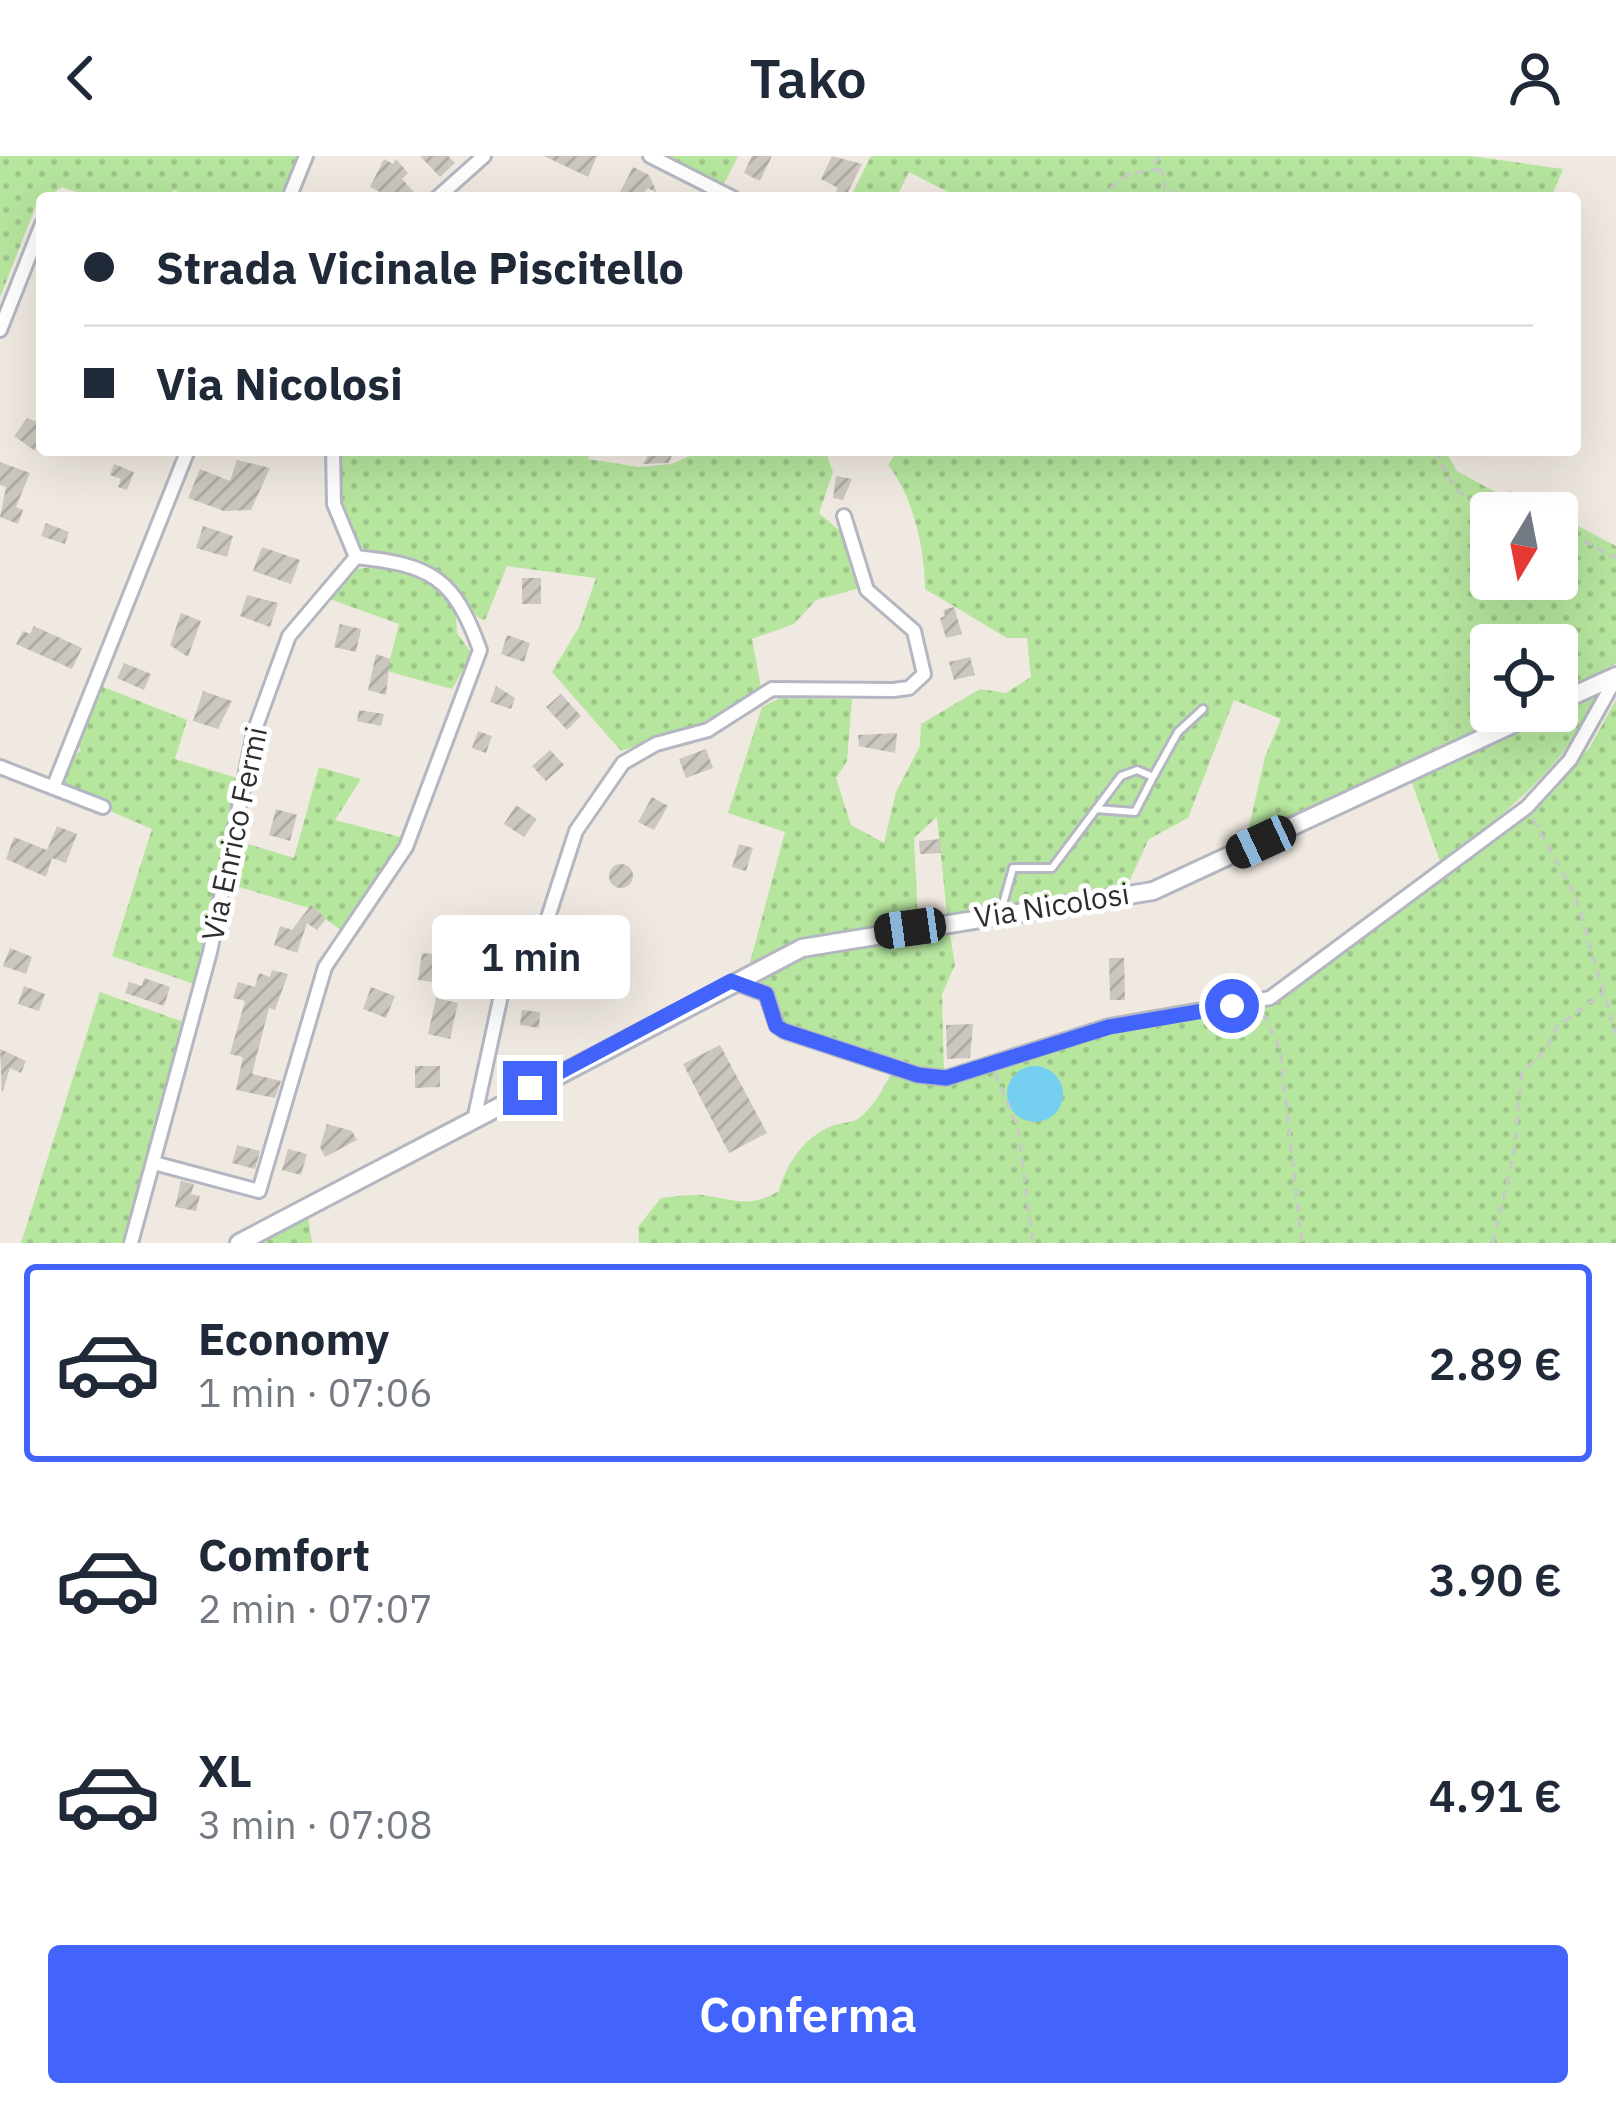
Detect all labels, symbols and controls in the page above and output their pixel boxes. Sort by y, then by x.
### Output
text: Tako [749,43,867,113]
icon: back [48,45,114,111]
icon: person [1502,45,1568,111]
text: Strada Vicinale Piscitello [156,238,684,296]
text: Via Nicolosi [156,354,403,412]
north arrow [1470,492,1578,600]
map controls [1470,492,1578,732]
button: locate [1470,624,1578,732]
street label: Via Enrico Fermi [192,723,275,944]
car [1221,810,1301,874]
street label: Via Nicolosi [971,873,1132,936]
car [872,905,948,951]
callout: 1 min [431,914,629,998]
text: 1 min [481,931,581,982]
route start [1205,979,1259,1033]
route end [503,1061,557,1115]
icon: car [54,1309,162,1417]
text: Economy [198,1309,389,1367]
text: 2.89 € [1429,1334,1562,1392]
text: 1 min · 07:06 [198,1367,433,1418]
icon: car [54,1525,162,1633]
text: Comfort [198,1525,370,1583]
text: 3.90 € [1429,1550,1562,1608]
text: 2 min · 07:07 [198,1583,433,1634]
icon: car [54,1741,162,1849]
text: XL [198,1741,252,1799]
text: 4.91 € [1429,1766,1562,1824]
text: 3 min · 07:08 [198,1799,433,1850]
button: Conferma [48,1945,1568,2083]

